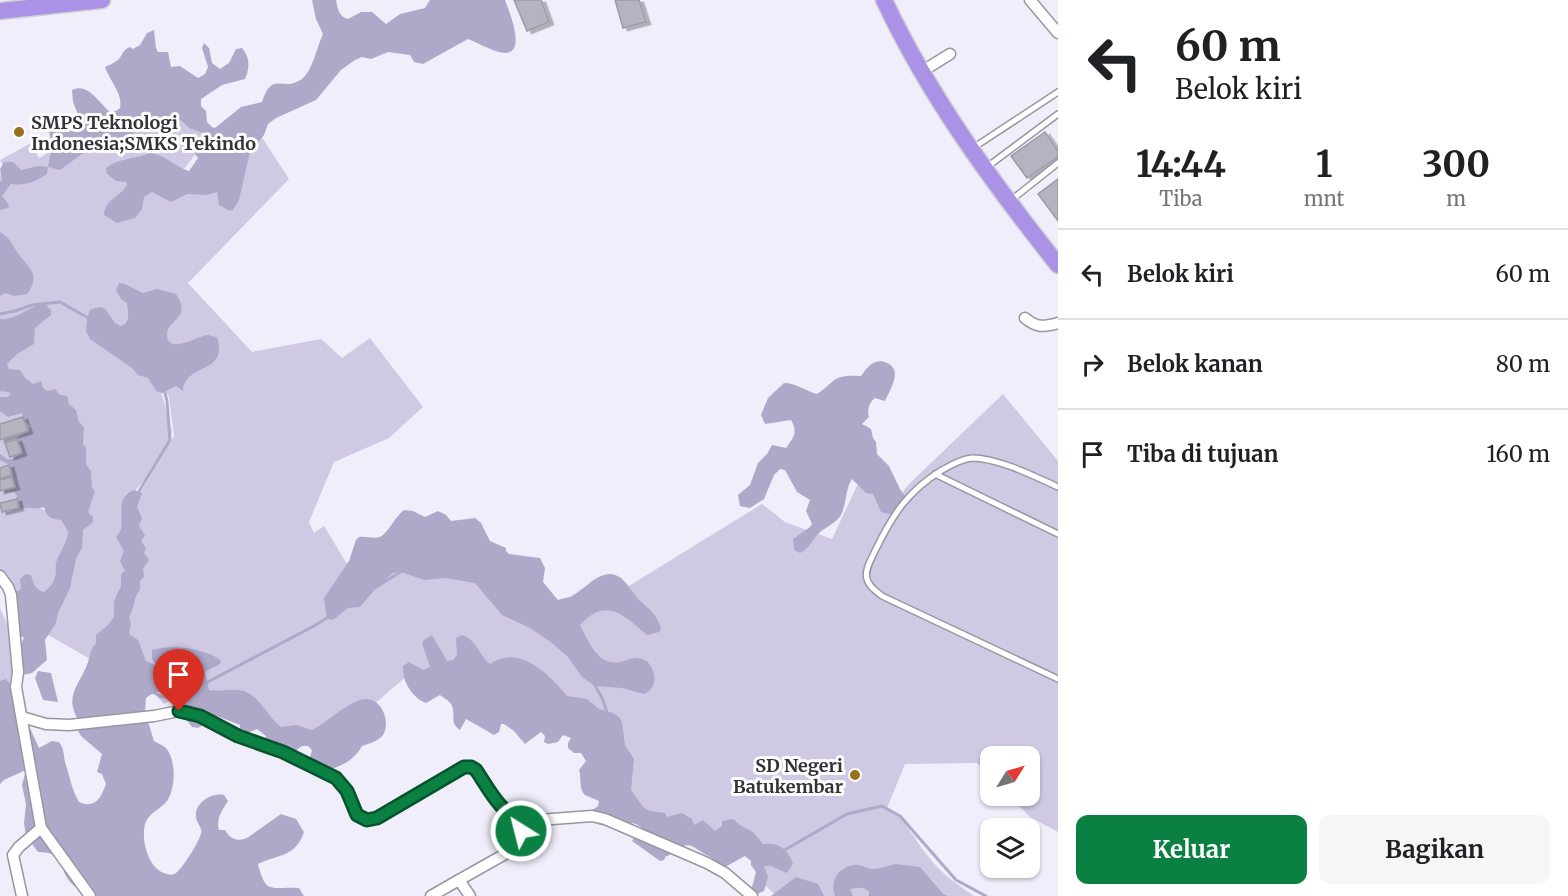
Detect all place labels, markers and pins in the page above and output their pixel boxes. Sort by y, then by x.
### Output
place label: SMPS Teknologi Indonesia;SMKS Tekindo [31,111,256,155]
marker: SMPS Teknologi Indonesia;SMKS Tekindo [12,125,26,139]
pin [153,649,204,711]
place label: SD Negeri Batukembar [733,754,843,798]
marker: SD Negeri Batukembar [848,768,862,782]

